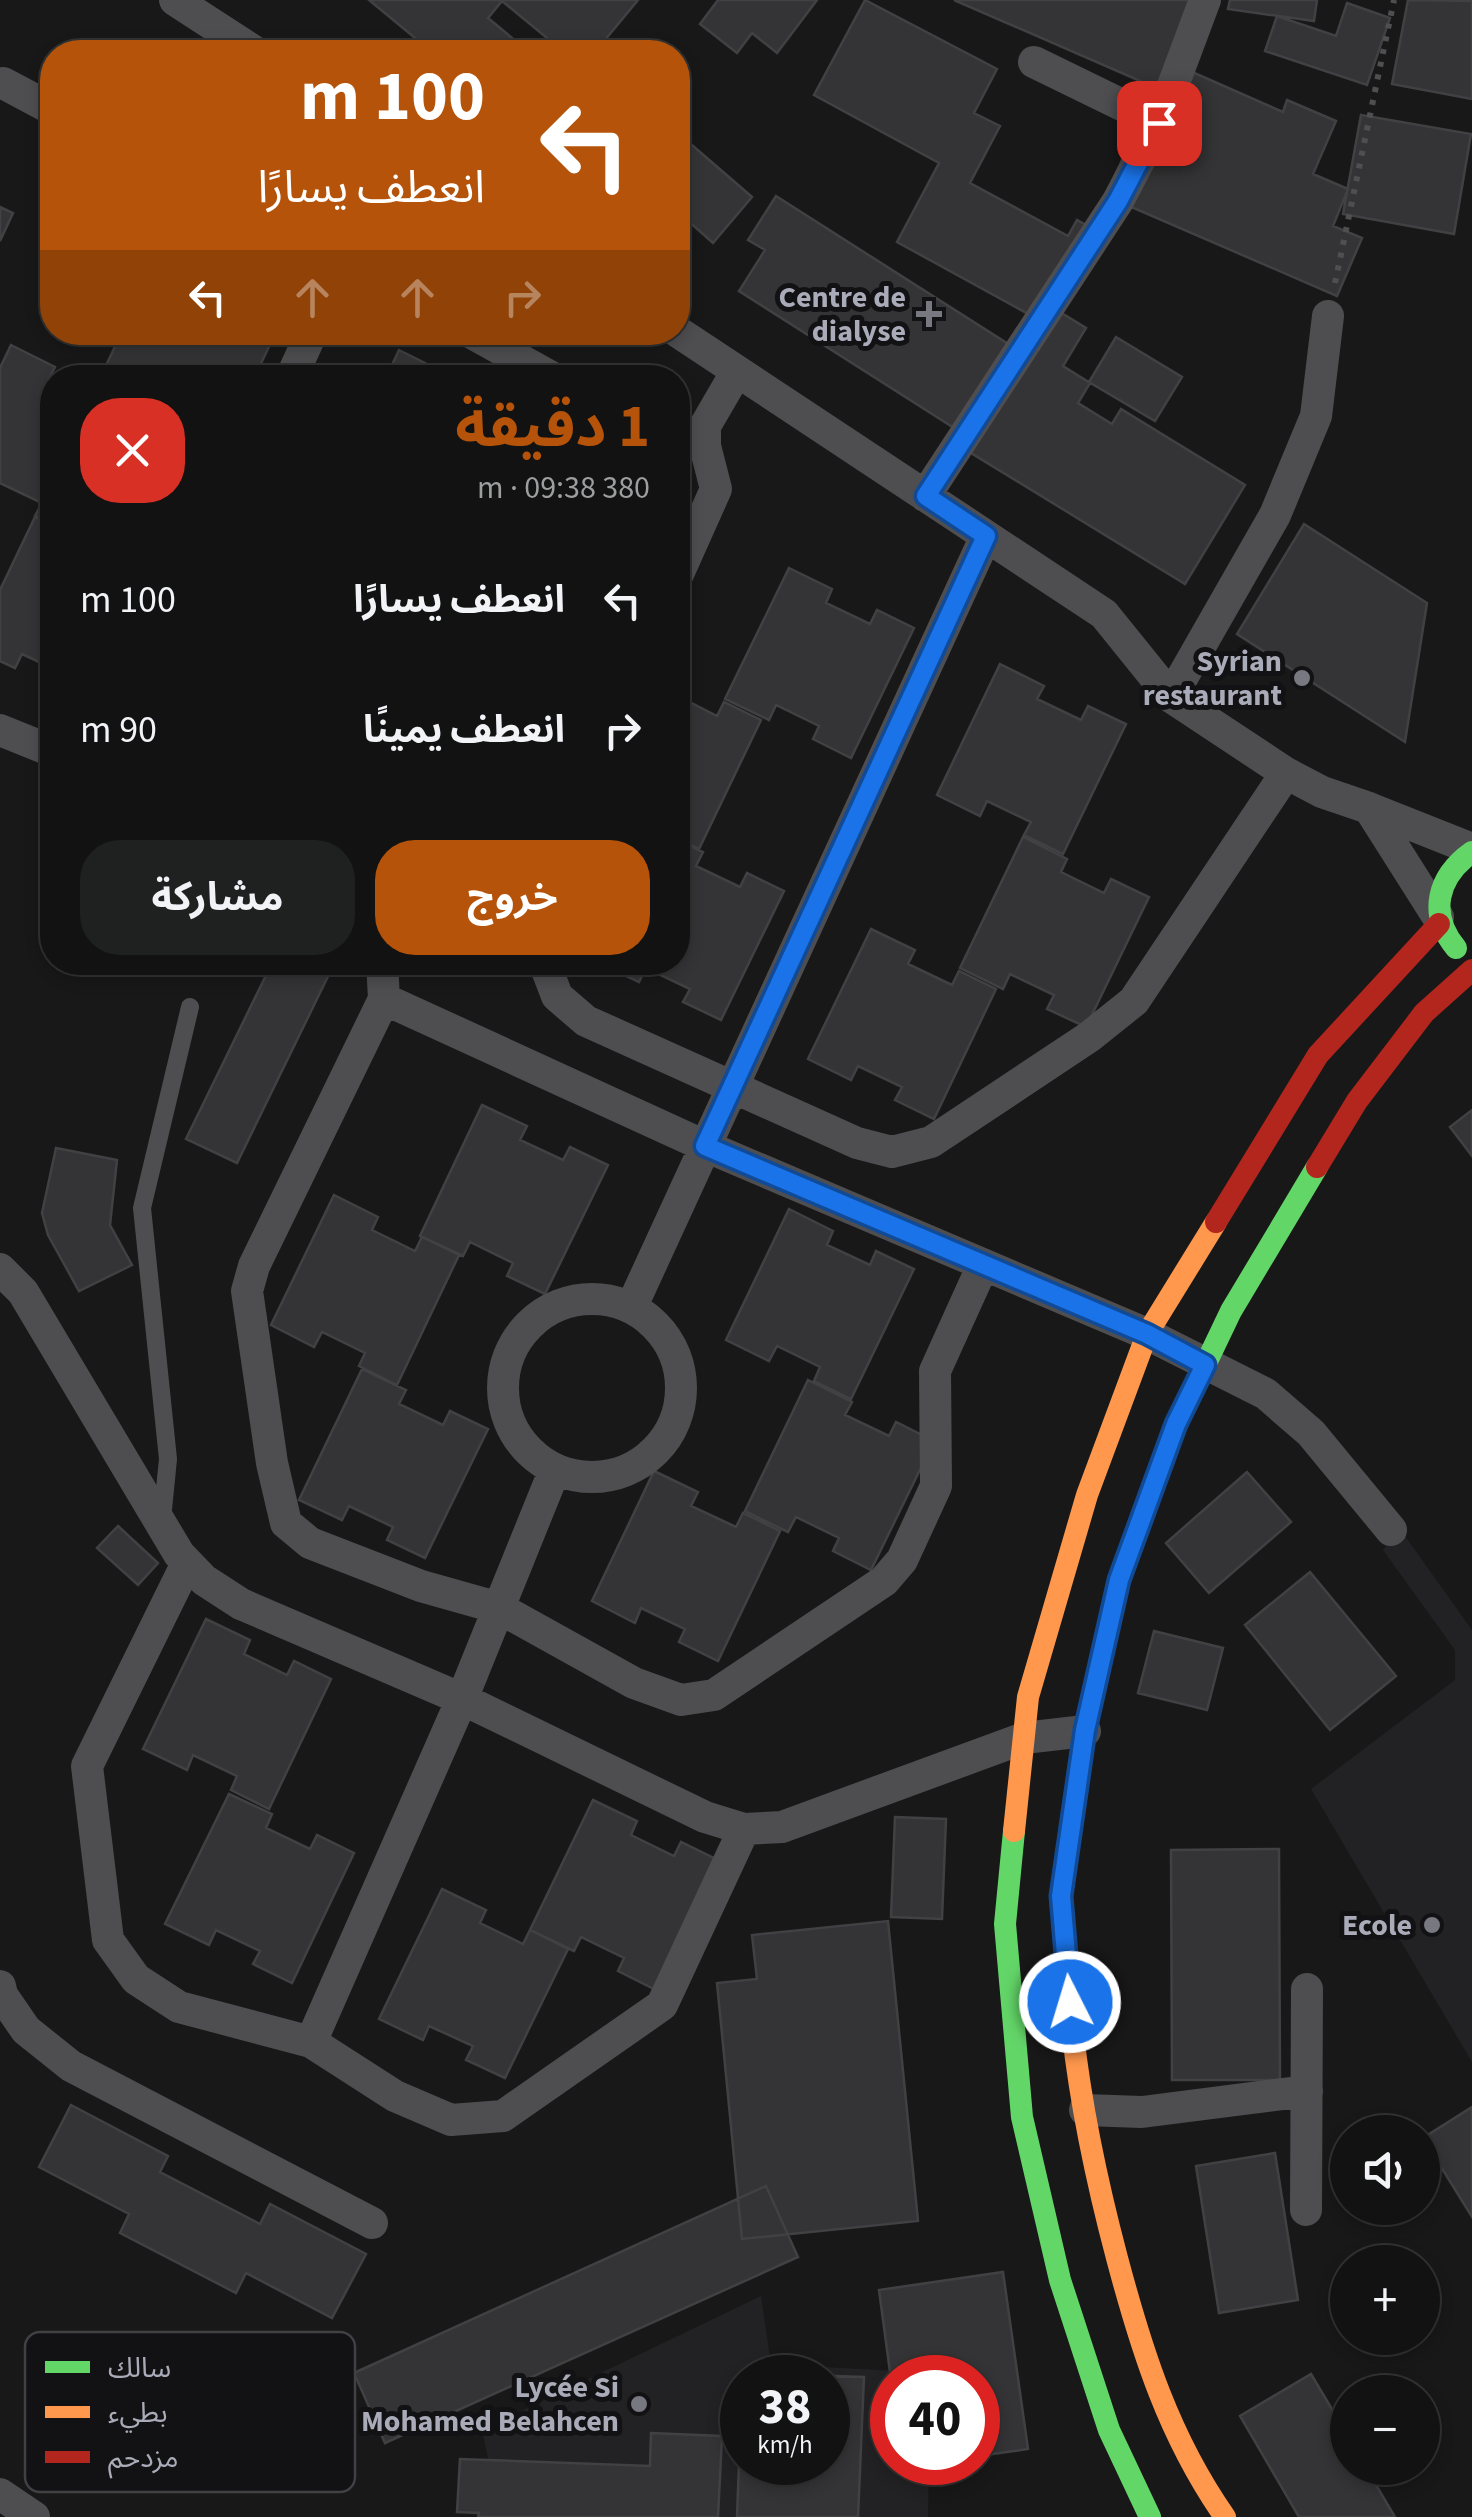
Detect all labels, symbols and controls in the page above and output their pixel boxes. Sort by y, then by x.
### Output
text: 100 m [300,47,485,147]
icon: left [520,80,650,210]
pin [1117,81,1202,166]
icon: arrive [1132,96,1187,151]
text: انعطف يسارًا [257,156,485,220]
icon: left [180,270,235,325]
icon: ahead [285,270,340,325]
icon: ahead [390,270,445,325]
icon: right [495,270,550,325]
place label: Centre de dialyse [778,276,906,353]
marker: Centre de dialyse [916,301,942,327]
text: 1 دقيقة [455,385,650,470]
button: close [80,398,185,503]
text: 380 m · 09:38 [477,465,650,511]
text: 100 m [80,573,176,627]
text: انعطف يسارًا [353,573,565,627]
icon: left [595,573,650,628]
place label: Syrian restaurant [1143,640,1283,717]
marker: Syrian restaurant [1291,667,1313,689]
text: 90 m [80,703,157,757]
text: انعطف يمينًا [363,703,565,757]
icon: right [595,703,650,758]
button: مشاركة [80,840,355,955]
button: خروج [375,840,650,955]
place label: Ecole [1342,1904,1412,1947]
marker: Ecole [1421,1914,1443,1936]
position arrow [1018,1950,1122,2054]
map controls [1330,2115,1440,2485]
button: sound [1330,2115,1440,2225]
button: + [1330,2245,1440,2355]
legend [25,2332,355,2492]
text: سالك [108,2348,171,2388]
speed limit sign: 40 [870,2355,1000,2485]
place label: Lycée Si Mohamed Belahcen [361,2366,619,2443]
text: 38 [759,2372,811,2443]
button: − [1330,2375,1440,2485]
text: بطيء [108,2393,168,2433]
marker: Lycée Si Mohamed Belahcen [628,2393,650,2415]
text: km/h [757,2427,813,2463]
text: مزدحم [108,2438,179,2479]

